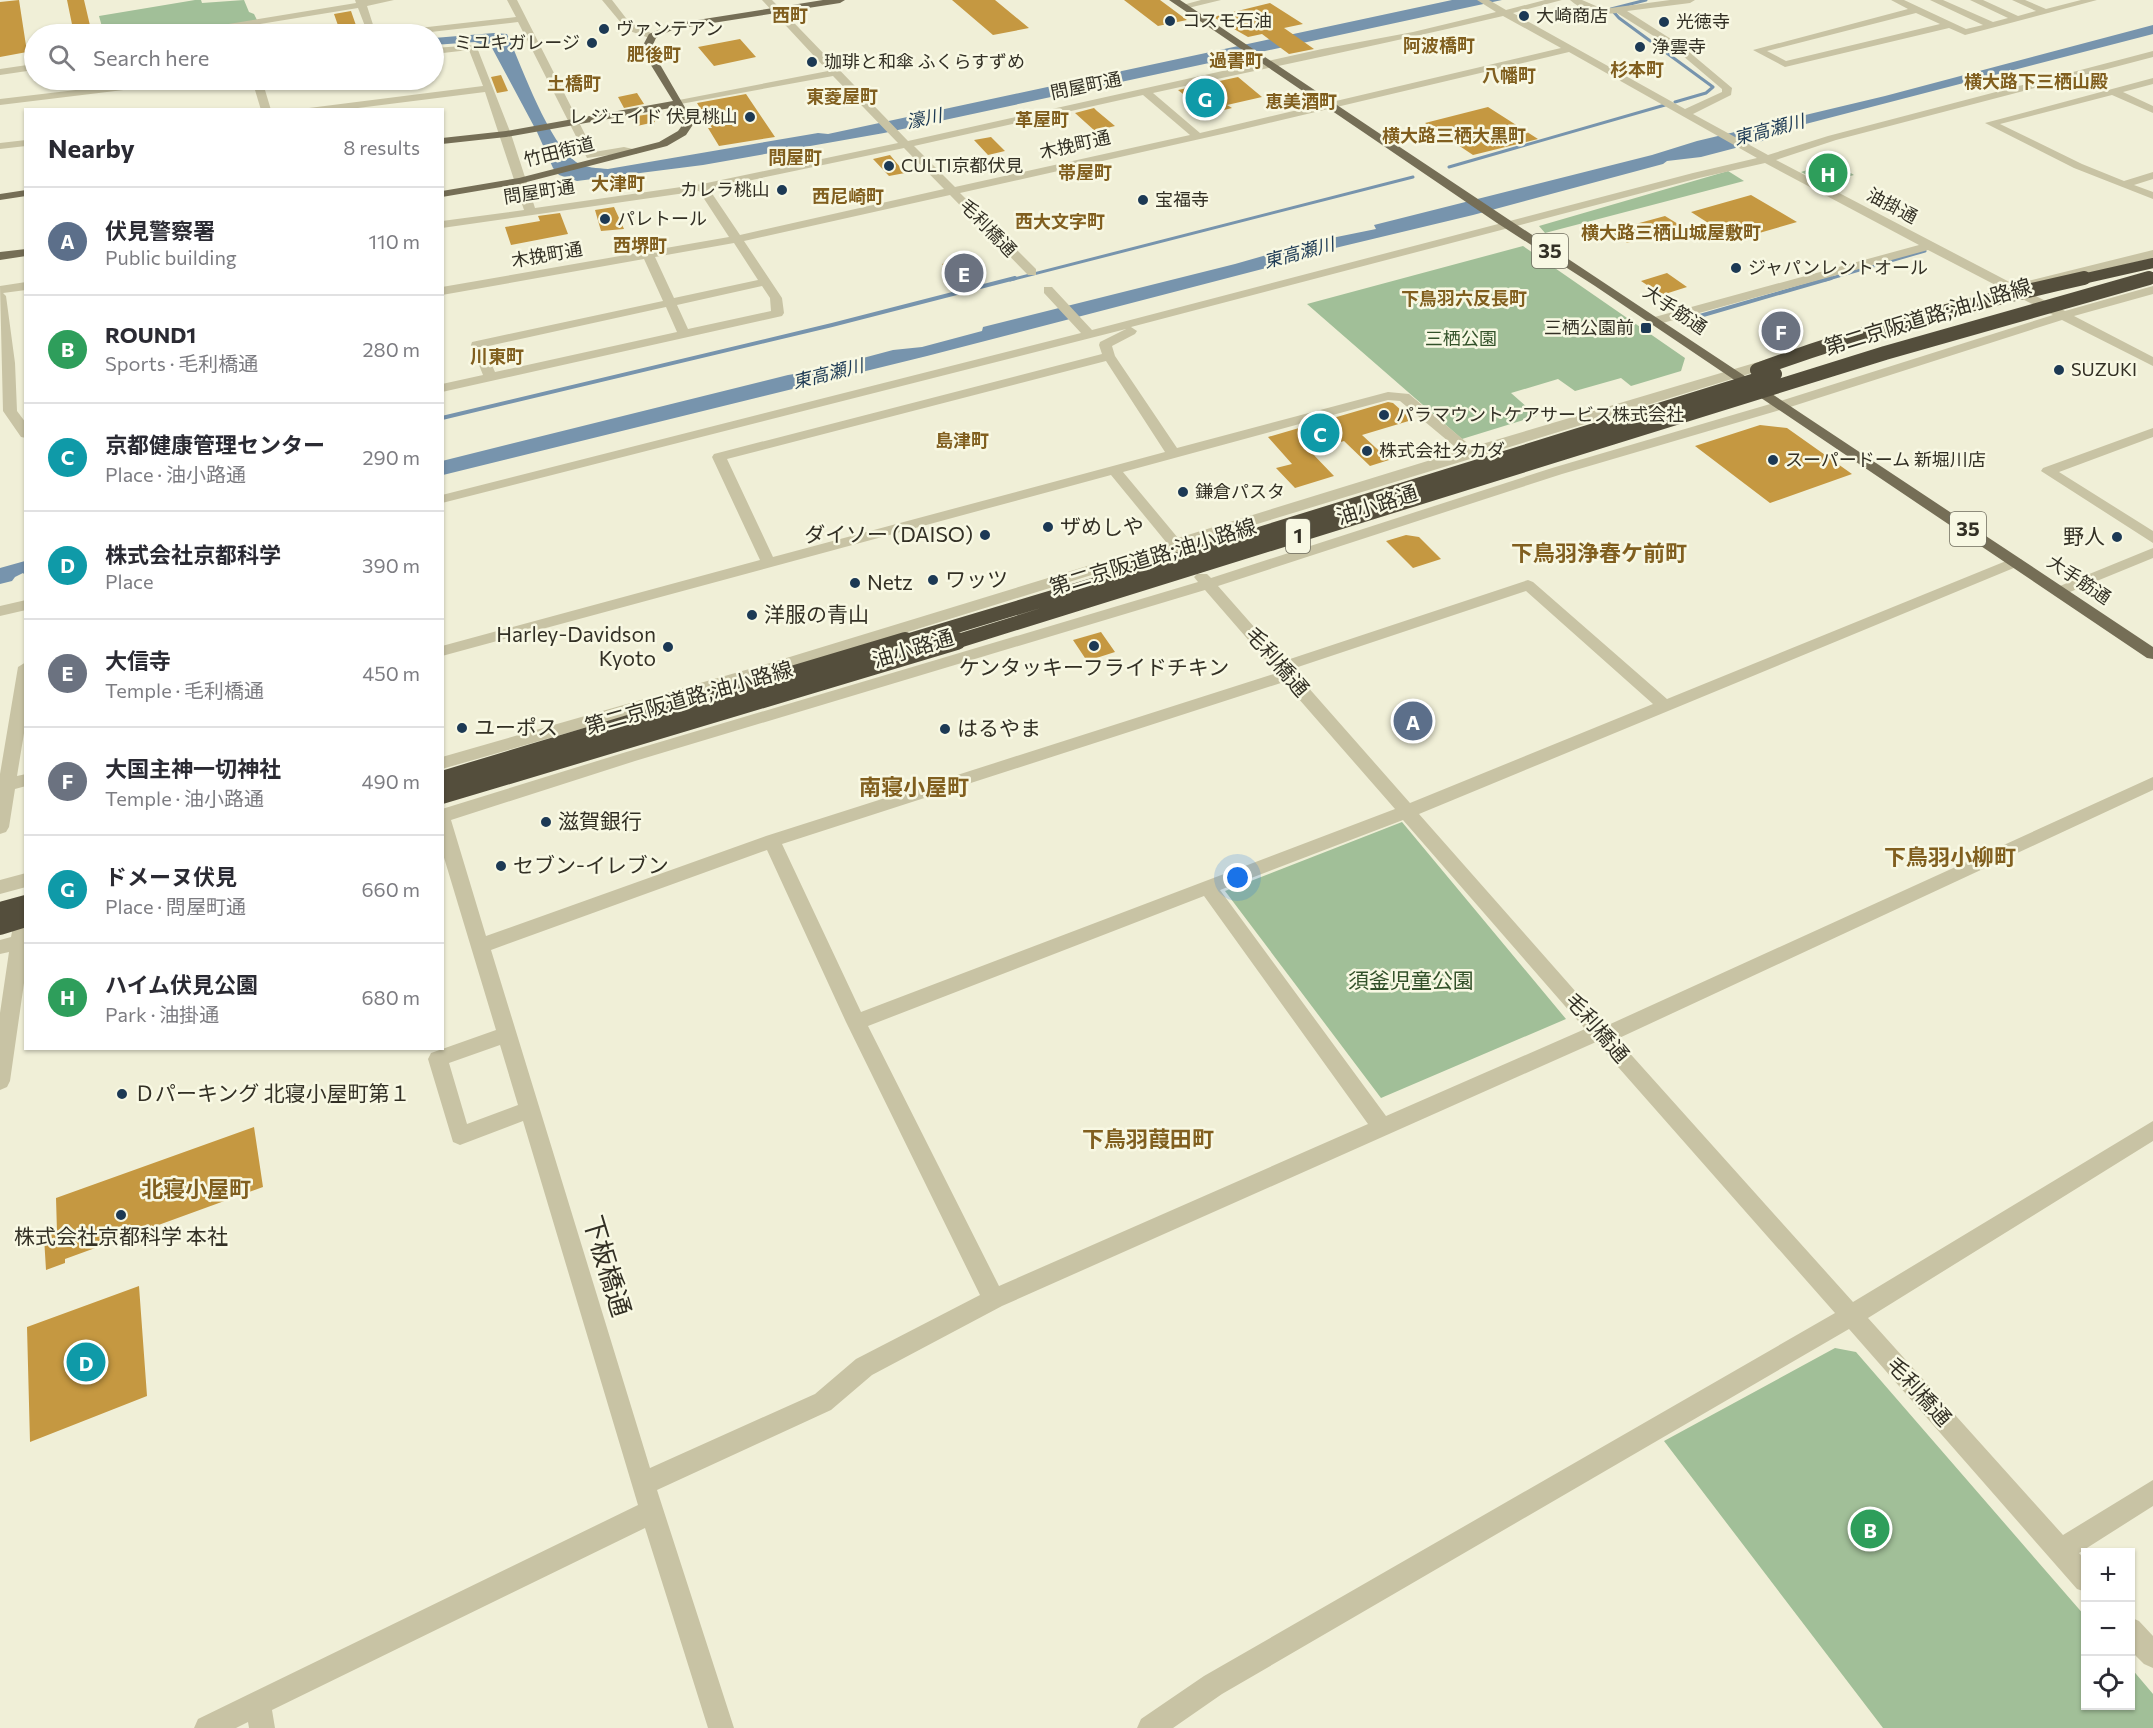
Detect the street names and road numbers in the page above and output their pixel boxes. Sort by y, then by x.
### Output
street label: 問屋町通 [1048,67,1123,103]
street label: 木挽町通 [1037,125,1112,163]
street label: 竹田街道 [521,132,596,170]
street label: 問屋町通 [502,175,576,208]
street label: 油掛通 [1863,183,1921,228]
street label: 毛利橋通 [956,194,1022,261]
road number: 35 [1532,234,1568,268]
street label: 木挽町通 [509,237,584,271]
street label: 第二京阪道路;油小路線 [1821,272,2034,359]
street label: 大手筋通 [1640,280,1712,338]
street label: 油小路通 [1333,479,1420,528]
street label: 第二京阪道路;油小路線 [1046,512,1259,599]
road number: 35 [1950,512,1986,546]
road number: 1 [1286,519,1310,553]
street label: 大手筋通 [2044,550,2116,608]
street label: 毛利橋通 [1241,621,1315,701]
street label: 油小路通 [869,623,956,672]
street label: 第二京阪道路;油小路線 [582,655,795,738]
street label: 毛利橋通 [1561,987,1635,1067]
street label: 下板橋通 [578,1211,638,1320]
street label: 毛利橋通 [1883,1351,1958,1431]

